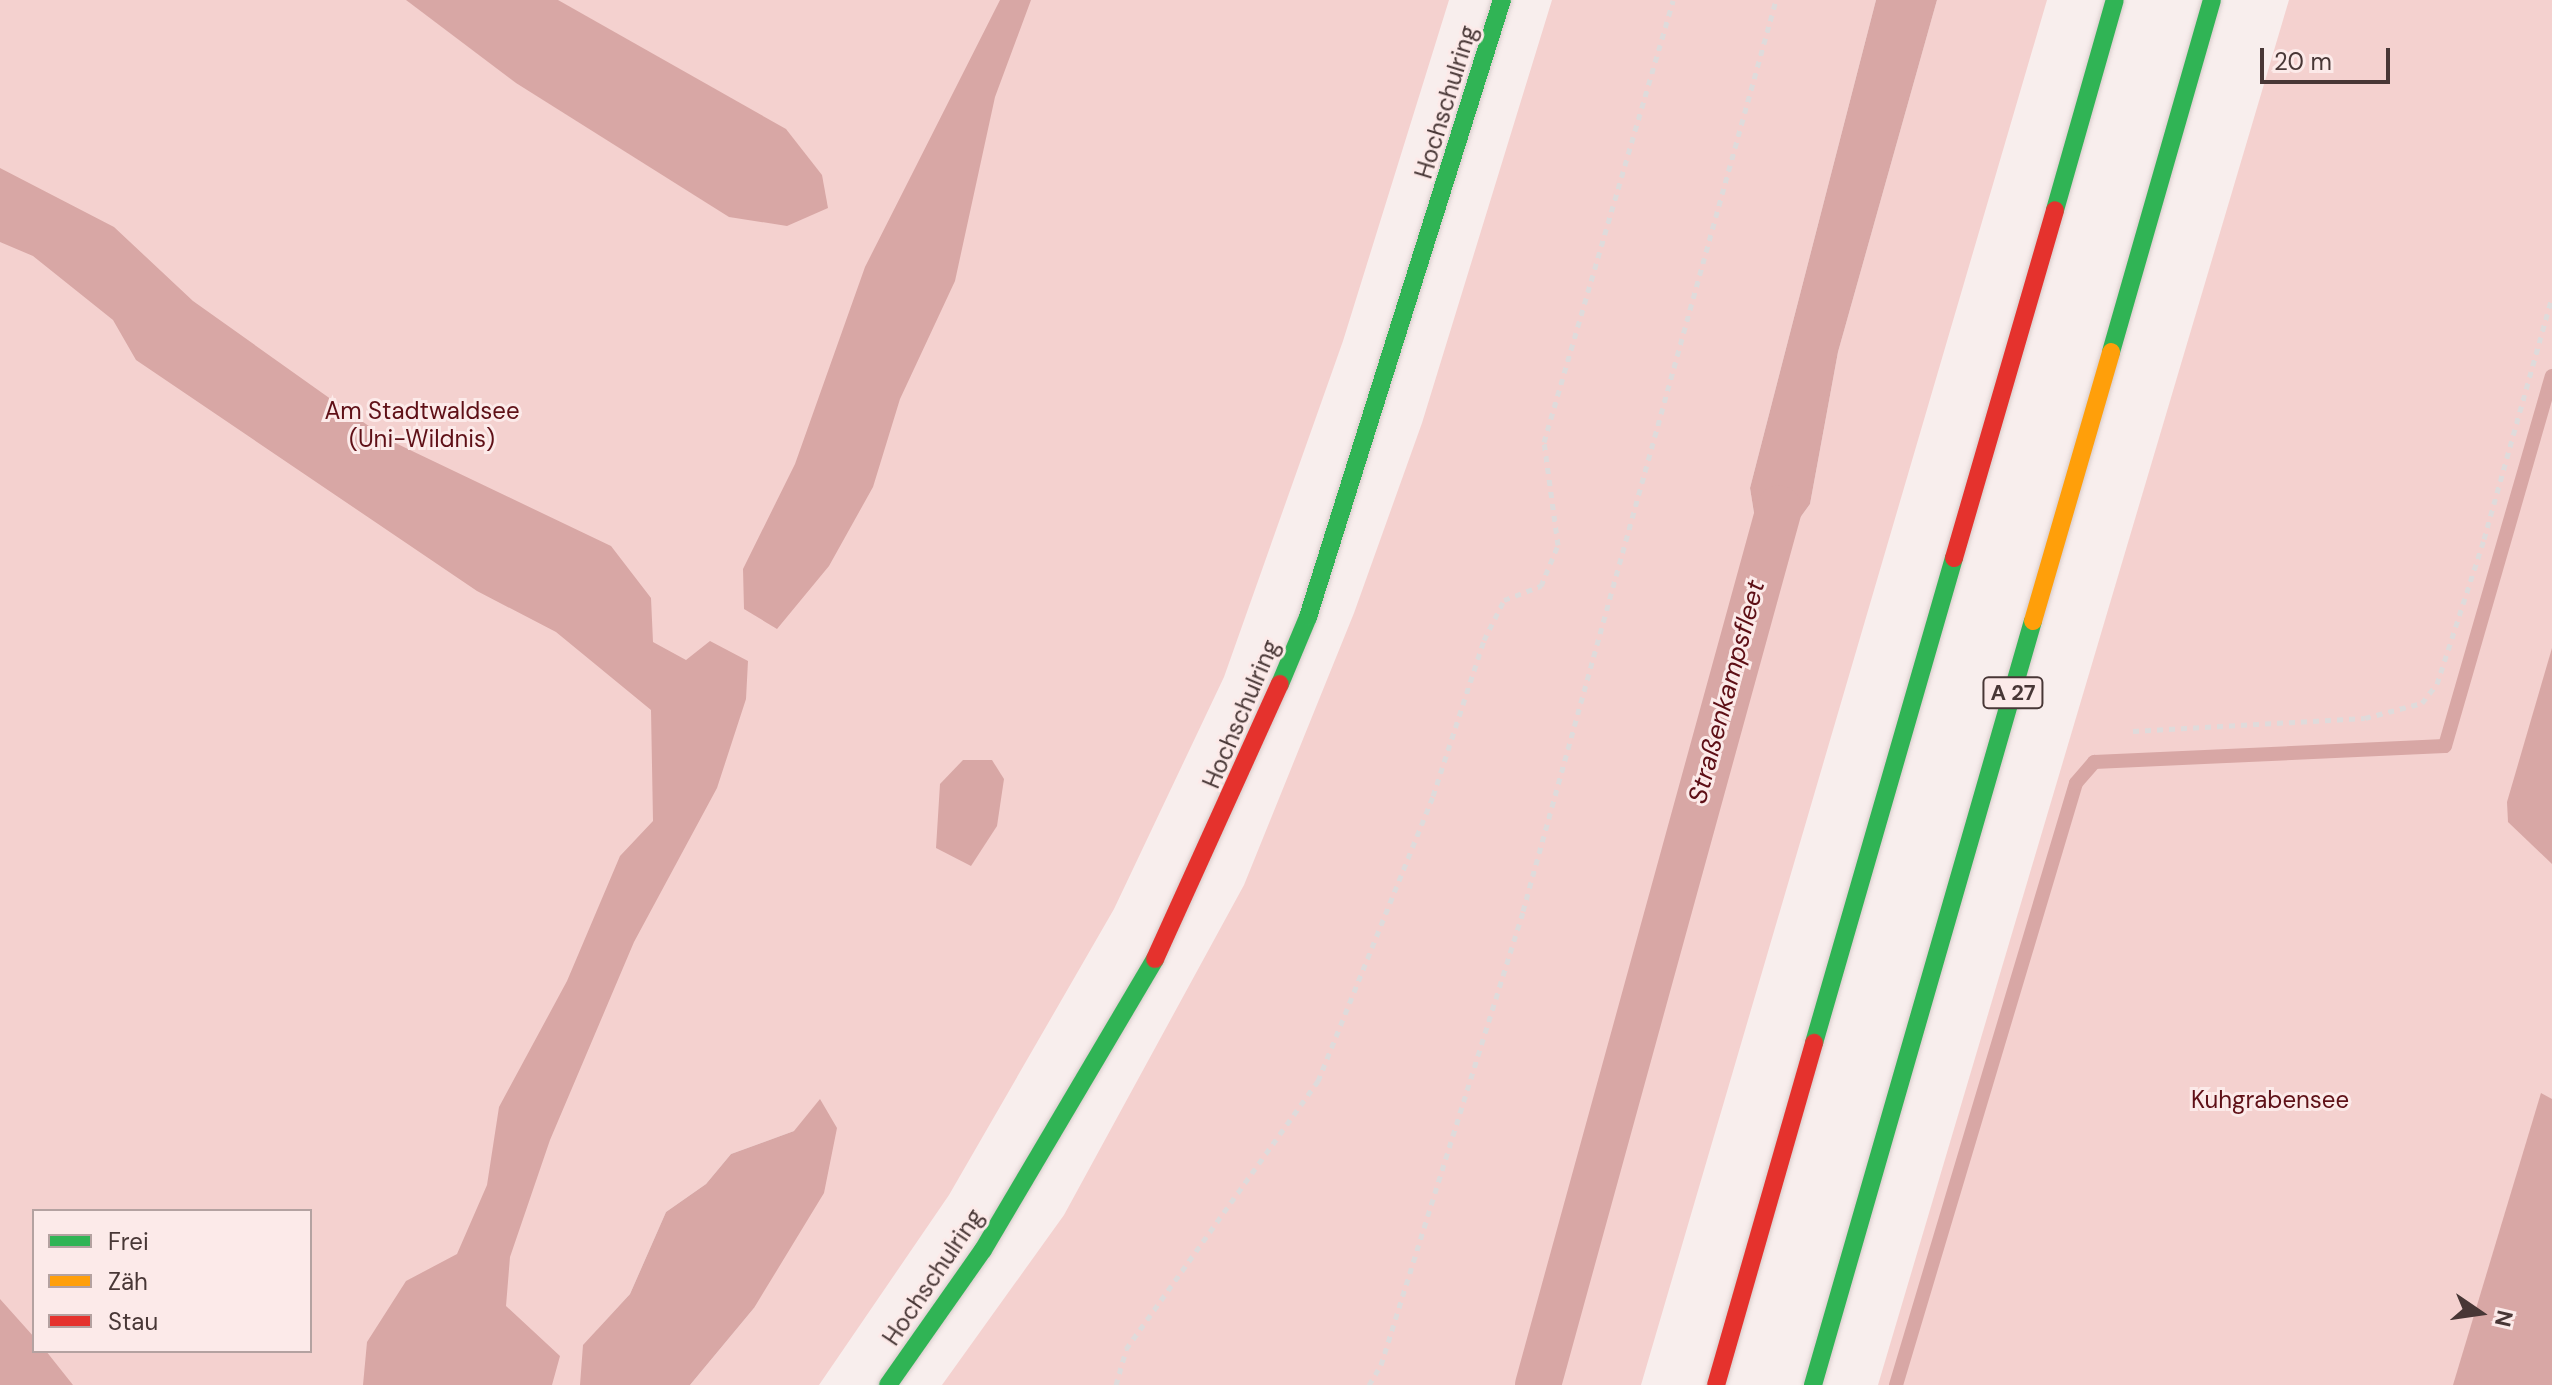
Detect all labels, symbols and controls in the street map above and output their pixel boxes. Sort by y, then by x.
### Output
street label: Hochschulring [1409,22,1483,182]
scale bar [2264,32,2394,82]
text: 20 m [2274,46,2332,77]
park label: Am Stadtwaldsee (Uni-Wildnis) [324,397,520,453]
water label: Straßenkampsfleet [1682,577,1772,807]
street label: Hochschulring [1197,635,1285,793]
road number: A 27 [1981,675,2045,711]
park label: Kuhgrabensee [2191,1086,2349,1114]
street label: Hochschulring [877,1203,989,1351]
legend [32,1209,312,1353]
text: Frei [108,1226,149,1257]
text: Zäh [108,1266,148,1297]
north arrow [2440,1273,2520,1353]
text: Stau [108,1306,158,1337]
text: N [2488,1307,2520,1330]

